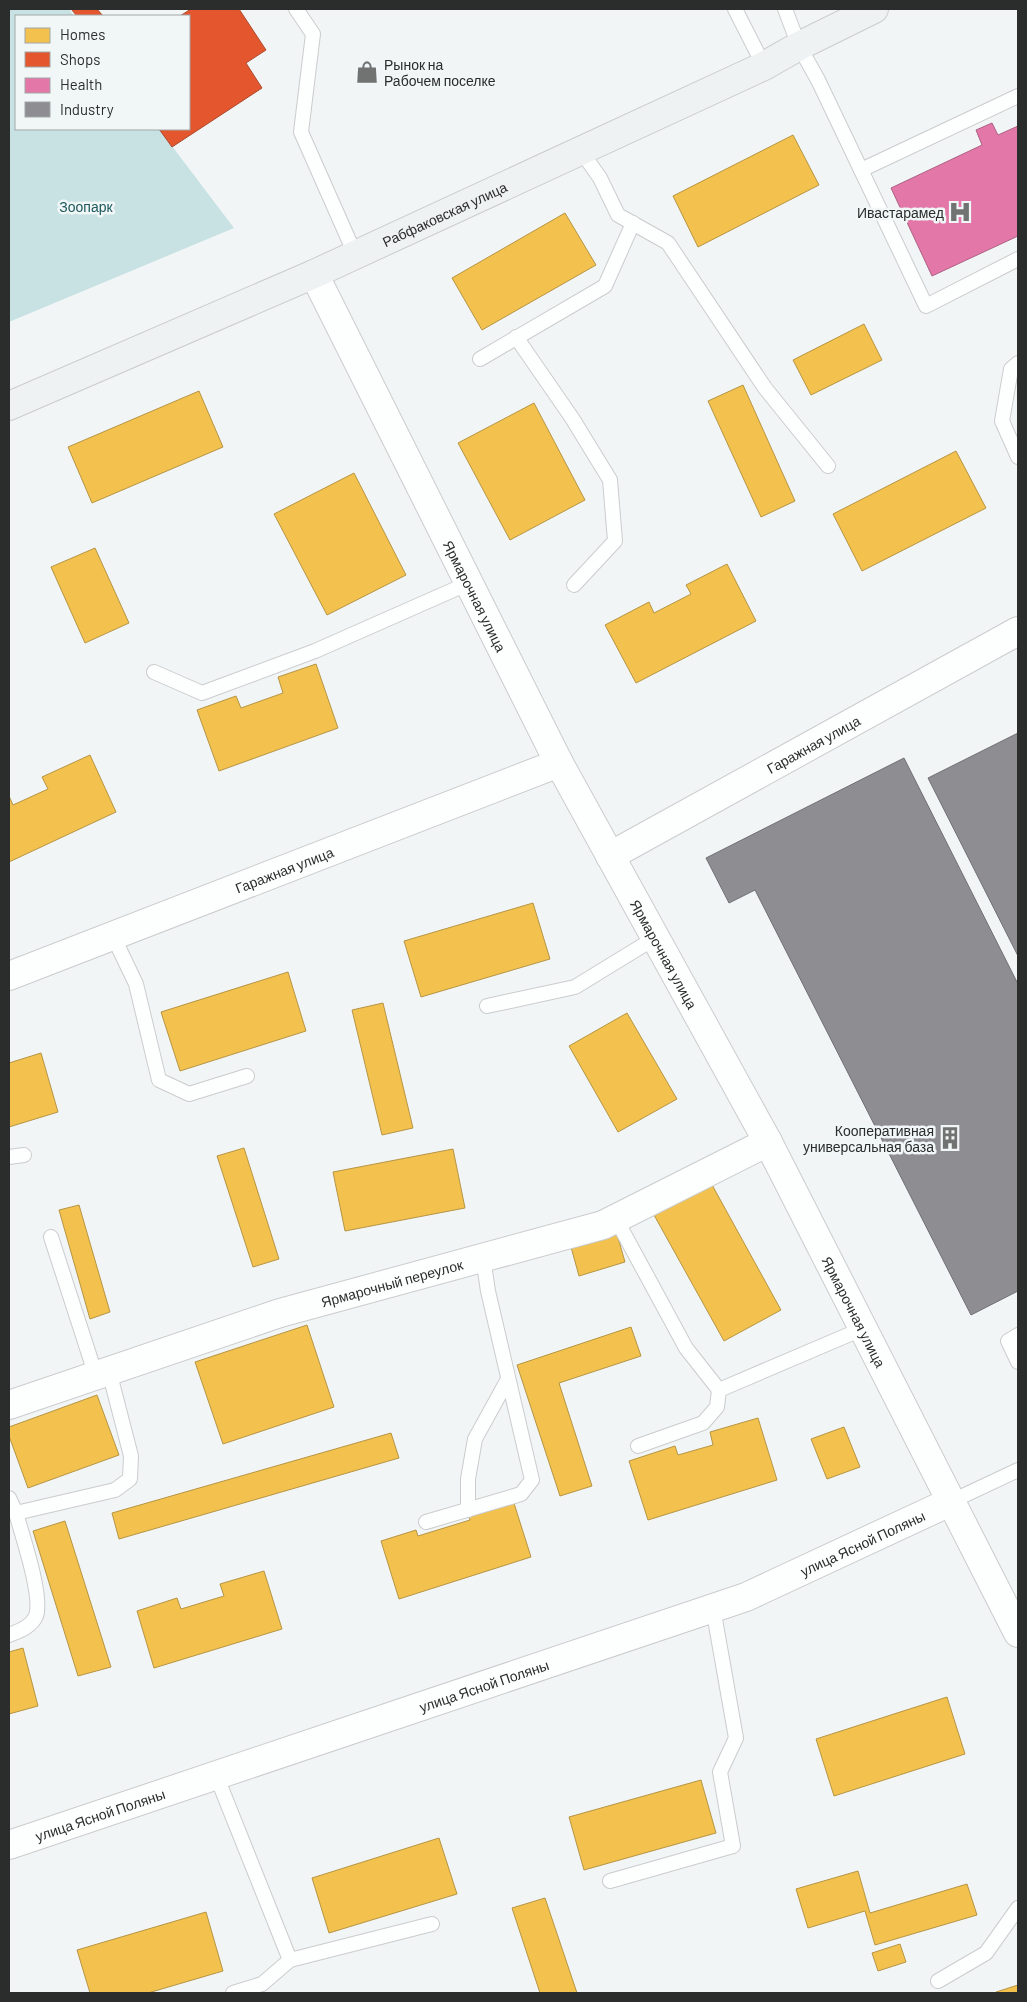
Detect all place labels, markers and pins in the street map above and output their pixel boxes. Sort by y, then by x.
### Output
place label: Рынок на Рабочем поселке [384,56,496,89]
shop icon: Рынок на Рабочем поселке [354,59,380,85]
hospital icon: Ивастарамед [947,199,973,225]
place label: Ивастарамед [857,204,944,221]
place label: Кооперативная универсальная база [803,1122,934,1155]
building icon: Кооперативная универсальная база [937,1125,963,1151]

